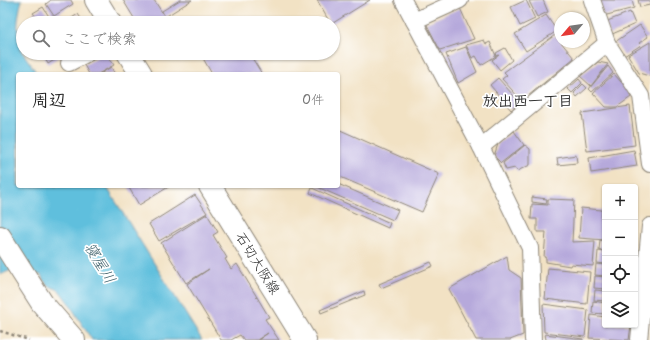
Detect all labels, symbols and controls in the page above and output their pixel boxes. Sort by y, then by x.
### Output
north arrow [554,12,590,48]
search box [16,16,340,60]
icon: search [30,27,52,49]
text: ここで検索 [62,29,137,49]
text: 周辺 [32,89,66,111]
text: 0件 [302,91,324,108]
district label: 放出西一丁目 [483,91,573,111]
map controls [602,184,638,328]
button: + [602,184,638,220]
button: − [602,220,638,256]
street label: 石切大阪線 [232,229,284,297]
water label: 寝屋川 [80,239,120,287]
button: locate [602,256,638,292]
button: layers [602,292,638,328]

